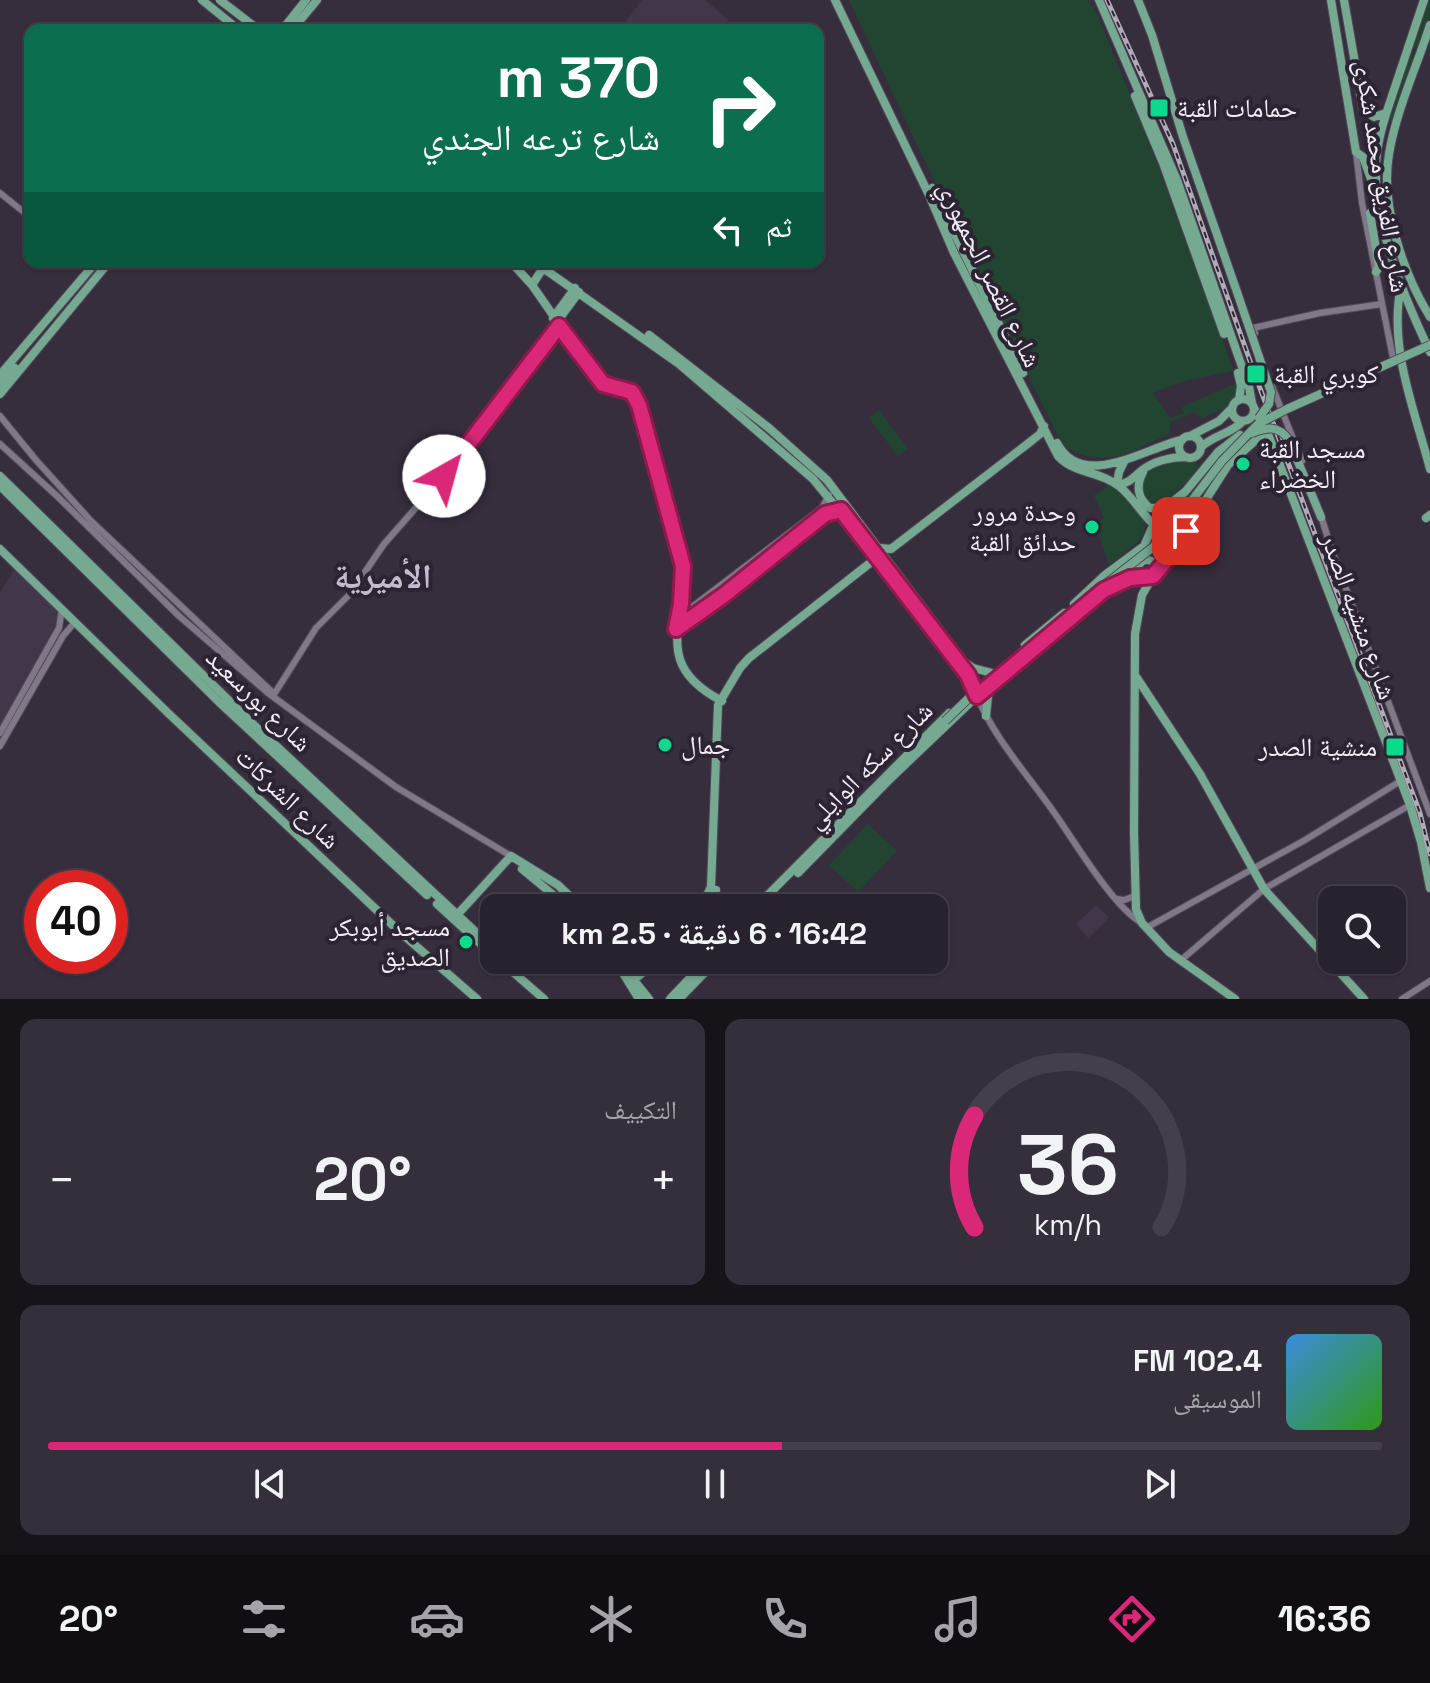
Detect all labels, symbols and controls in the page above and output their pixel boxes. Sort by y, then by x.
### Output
text: 370 m [497,42,660,113]
icon: right [688,56,792,160]
street label: شارع الفريق محمد شكرى [1347,57,1417,295]
place label: حمامات القبة [1177,91,1297,125]
marker: حمامات القبة [1148,97,1170,119]
text: شارع ترعه الجندي [422,115,660,161]
street label: شارع القصر الجمهوري [927,175,1050,374]
text: ثم [766,207,792,246]
icon: left [706,208,750,252]
place label: كوبري القبة [1274,357,1379,395]
marker: كوبري القبة [1245,363,1267,385]
place label: مسجد القبة الخضراء [1259,432,1366,496]
position arrow [402,434,486,518]
marker: مسجد القبة الخضراء [1234,455,1252,473]
place label: وحدة مرور حدائق القبة [969,495,1076,559]
pin [1152,497,1220,565]
icon: arrive [1164,509,1208,553]
marker: وحدة مرور حدائق القبة [1083,518,1101,536]
street label: شارع منشيه الصدر [1313,527,1405,704]
district label: الأميرية [334,555,432,598]
street label: شارع بورسعيد [199,641,319,759]
street label: شارع سكه الوايلي [798,694,943,839]
place label: جمال [681,728,730,762]
place label: منشية الصدر [1257,730,1377,764]
marker: جمال [656,736,674,754]
marker: منشية الصدر [1384,736,1406,758]
street label: شارع الشركات [228,740,348,856]
speed limit sign: 40 [24,870,128,974]
map controls [1318,886,1406,974]
button: search [1318,886,1406,974]
place label: مسجد أبوبكر الصديق [328,910,450,974]
text: 16:42 · 6 دقيقة · 2.5 km [561,914,867,953]
marker: مسجد أبوبكر الصديق [457,933,475,951]
text: التكييف [604,1093,677,1127]
text: 36 [1017,1112,1119,1218]
text: 20° [313,1141,412,1218]
text: − [48,1152,75,1208]
text: + [650,1152,677,1208]
text: km/h [1033,1207,1102,1243]
text: 102.4 FM [1133,1341,1262,1380]
text: الموسيقى [1173,1382,1262,1416]
icon: previous [248,1462,292,1506]
icon: pause [693,1462,737,1506]
icon: next [1138,1462,1182,1506]
icon: filters [236,1591,292,1647]
icon: car [409,1591,465,1647]
icon: climate [583,1591,639,1647]
icon: phone [757,1591,813,1647]
icon: music [930,1591,986,1647]
icon: directions [1104,1591,1160,1647]
text: 20° [59,1596,118,1642]
text: 16:36 [1278,1596,1371,1642]

